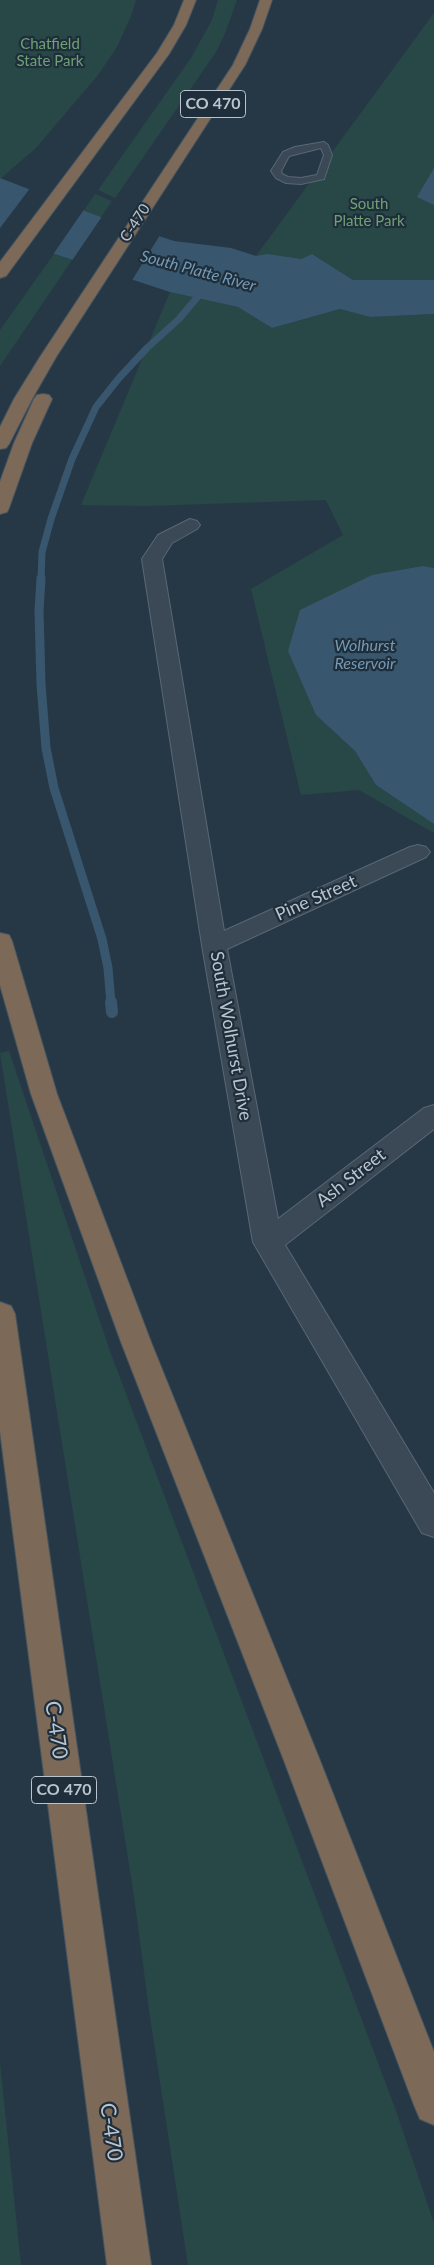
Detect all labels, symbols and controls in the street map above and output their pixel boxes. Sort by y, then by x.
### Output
park label: Chatfield State Park [17,35,83,70]
road number: CO 470 [180,90,246,118]
park label: South Platte Park [333,195,405,230]
street label: C-470 [116,201,154,245]
water label: South Platte River [138,246,258,296]
water label: Wolhurst Reservoir [335,636,395,674]
street label: Pine Street [272,871,360,925]
street label: South Wolhurst Drive [205,950,257,1122]
street label: Ash Street [312,1144,390,1212]
street label: C-470 [39,1699,73,1761]
road number: CO 470 [32,1776,96,1804]
street label: C-470 [94,2101,128,2163]

